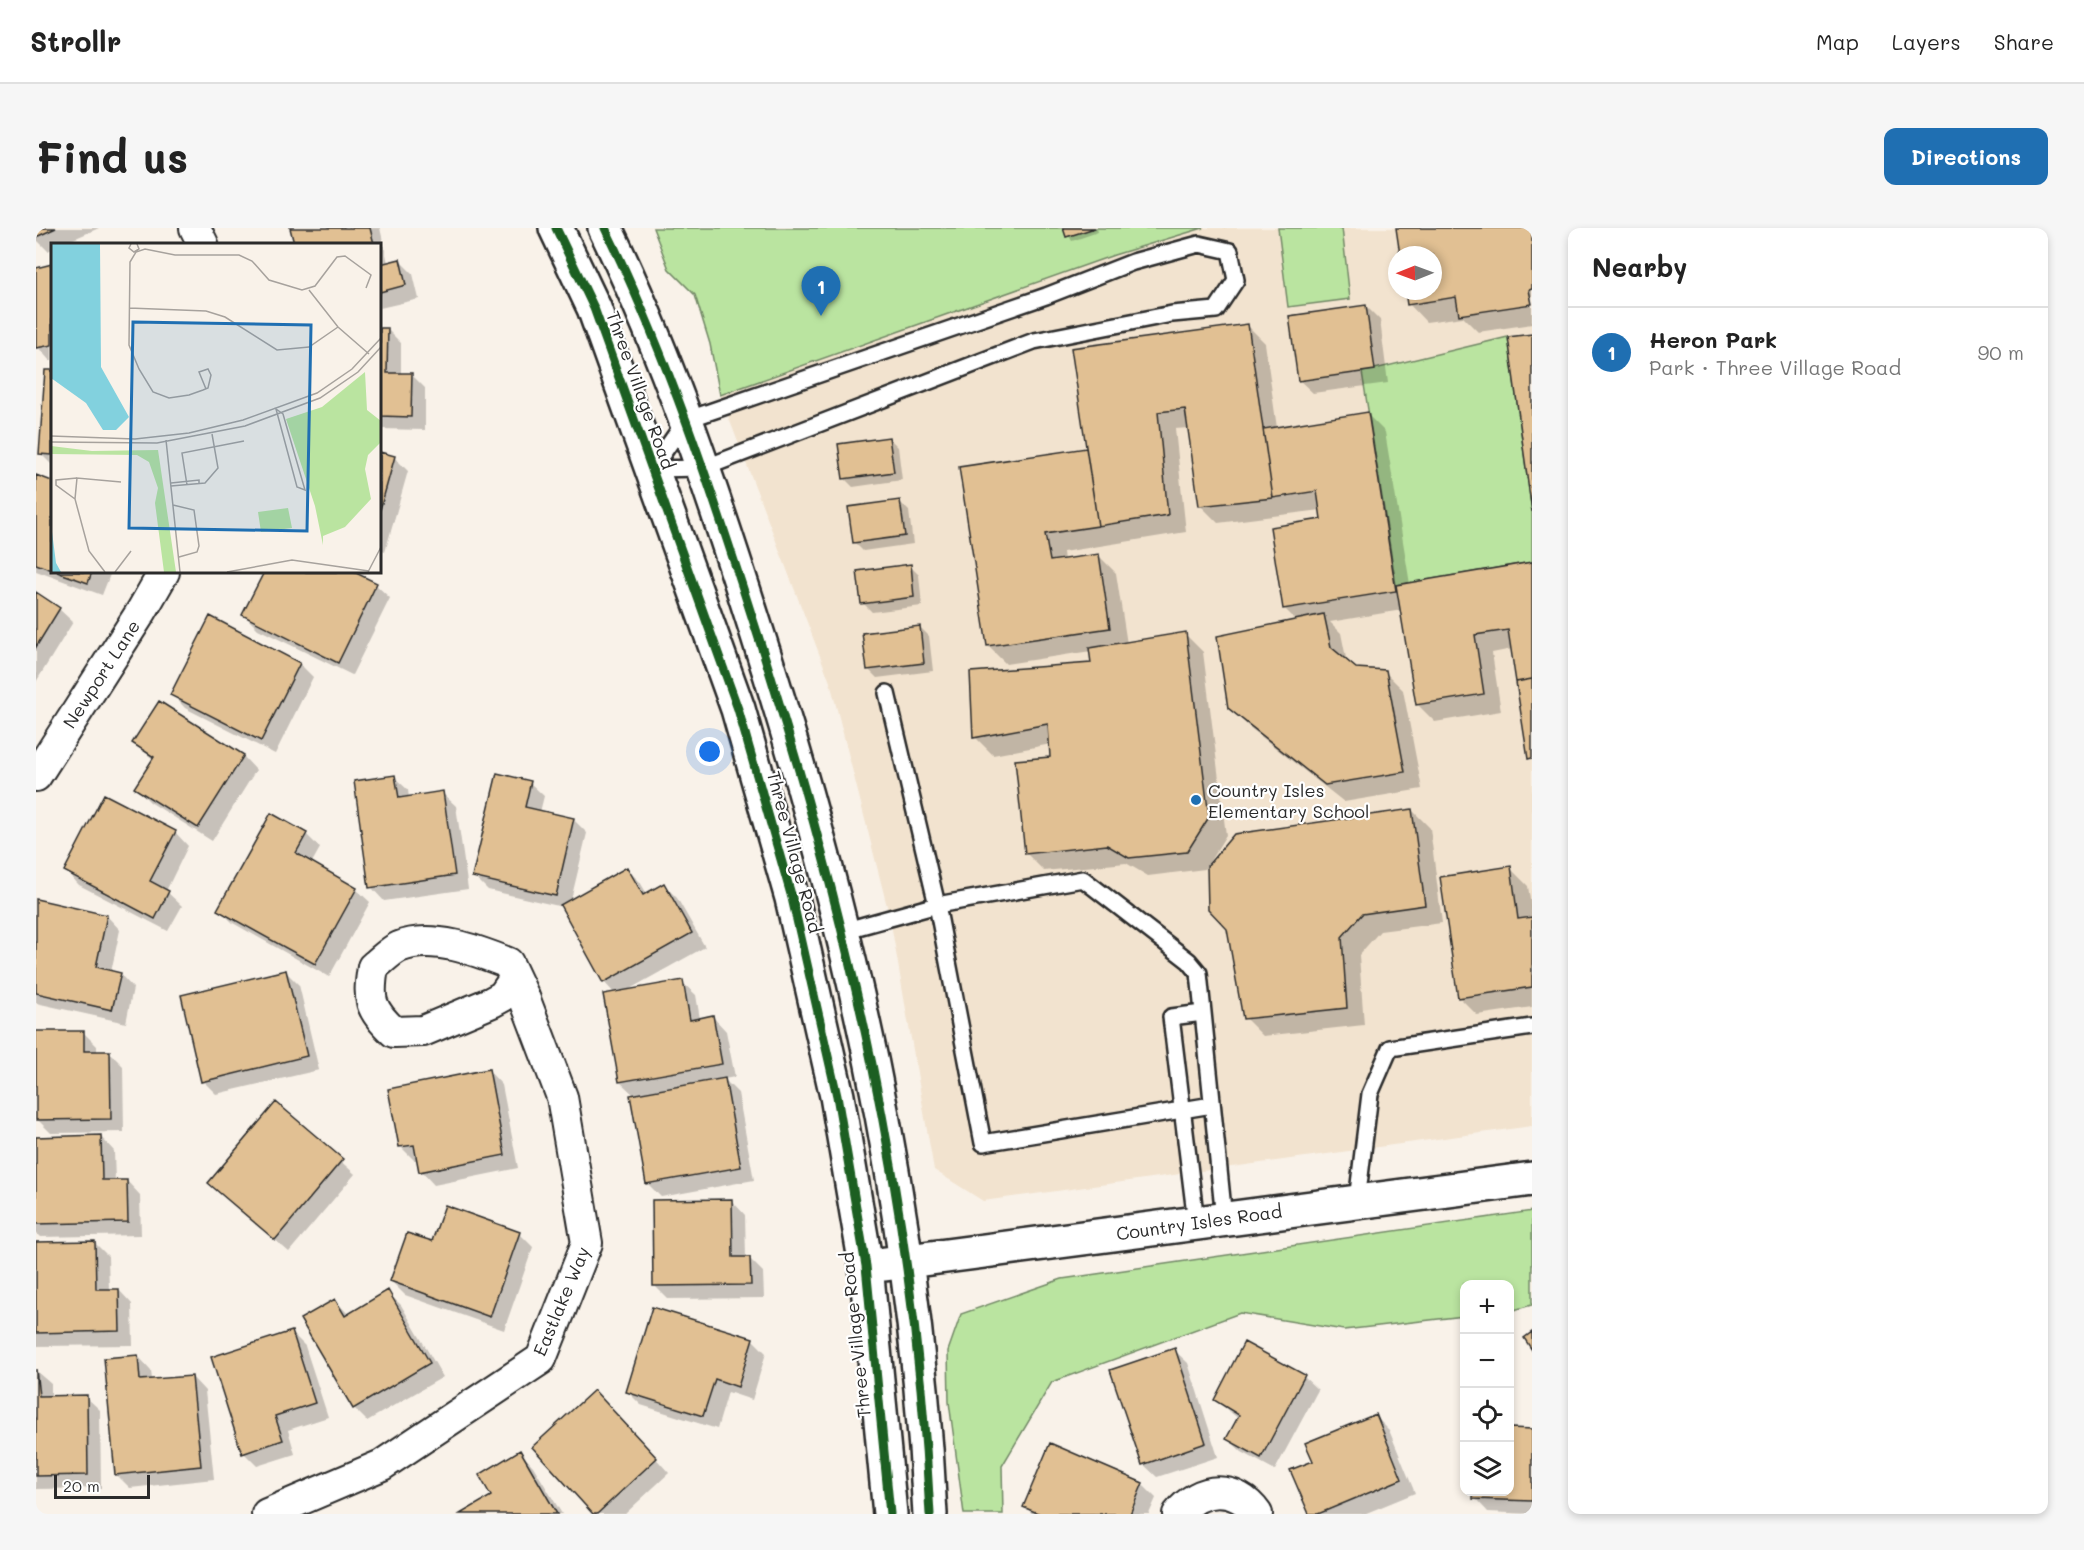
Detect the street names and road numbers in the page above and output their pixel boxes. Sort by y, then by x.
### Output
street label: Three Village Road [601,308,681,472]
street label: Newport Lane [57,615,145,733]
street label: Three Village Road [762,768,828,936]
street label: Country Isles Road [1115,1198,1283,1246]
street label: Eastlake Way [527,1243,595,1359]
street label: Three Village Road [834,1251,876,1419]

